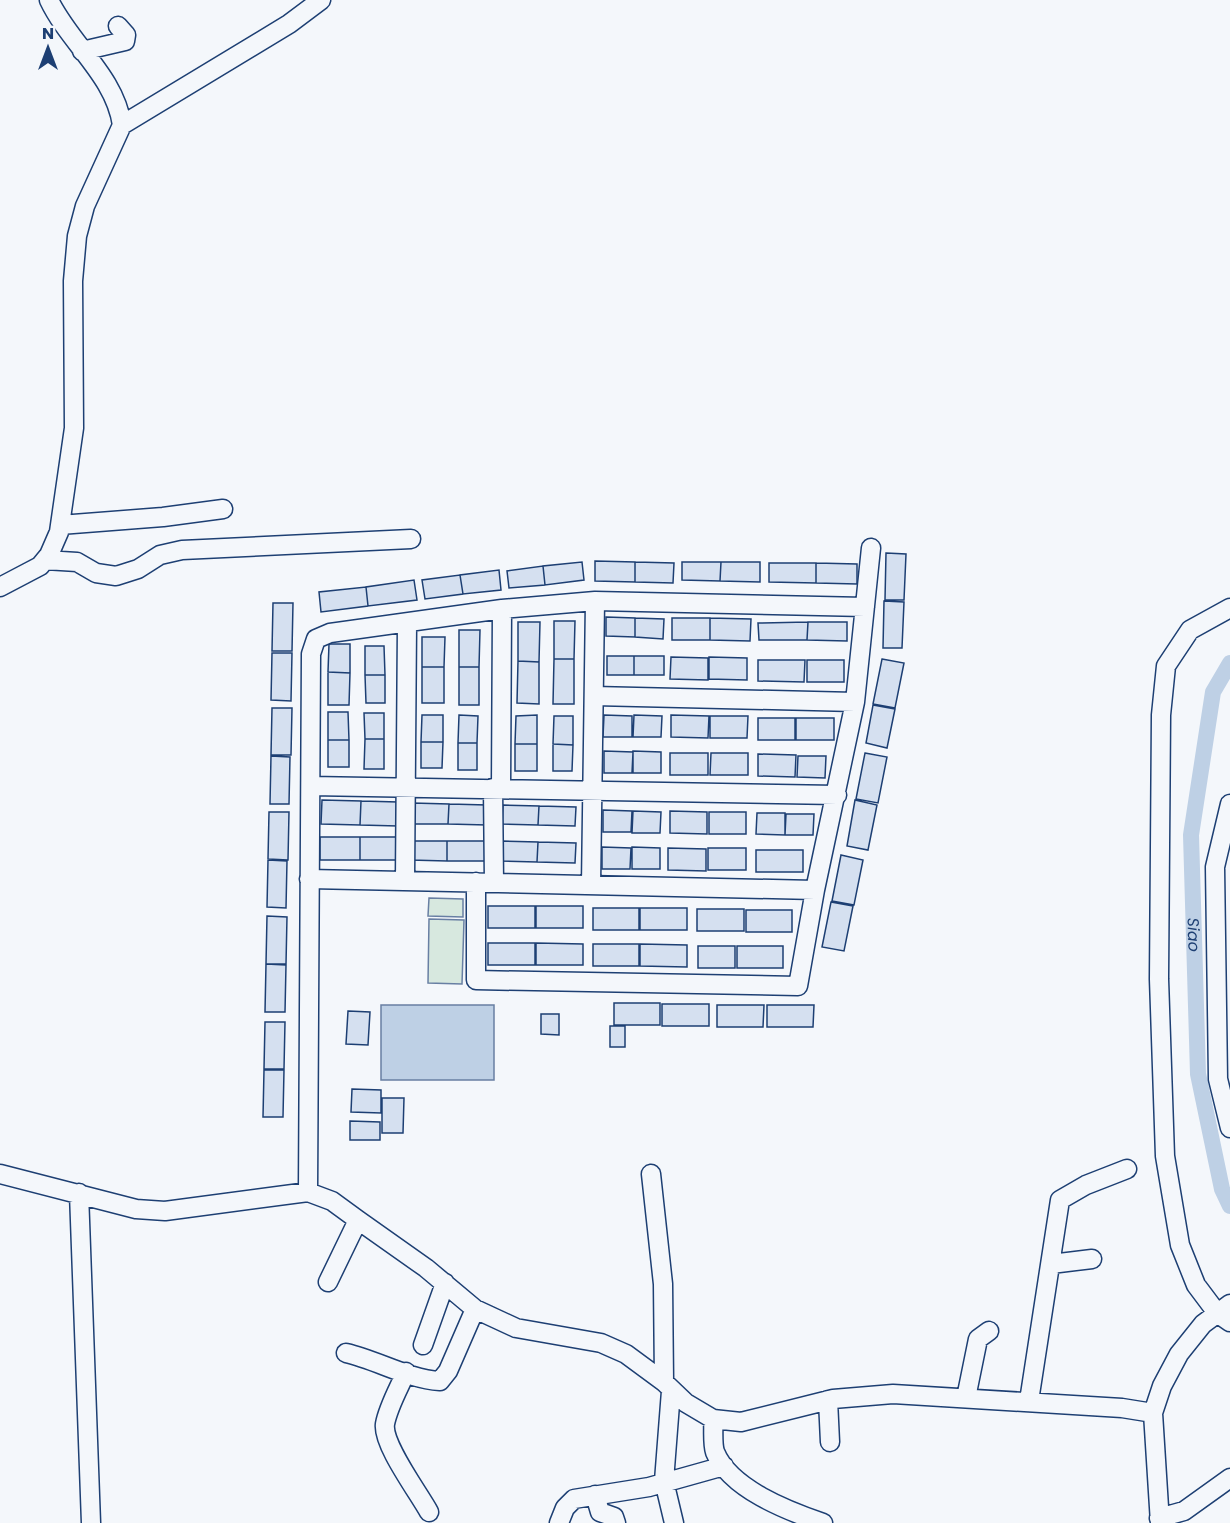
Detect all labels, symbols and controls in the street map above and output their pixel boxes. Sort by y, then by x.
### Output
north arrow [18,18,78,78]
text: N [42,22,54,45]
water label: Siao [1181,917,1205,952]

